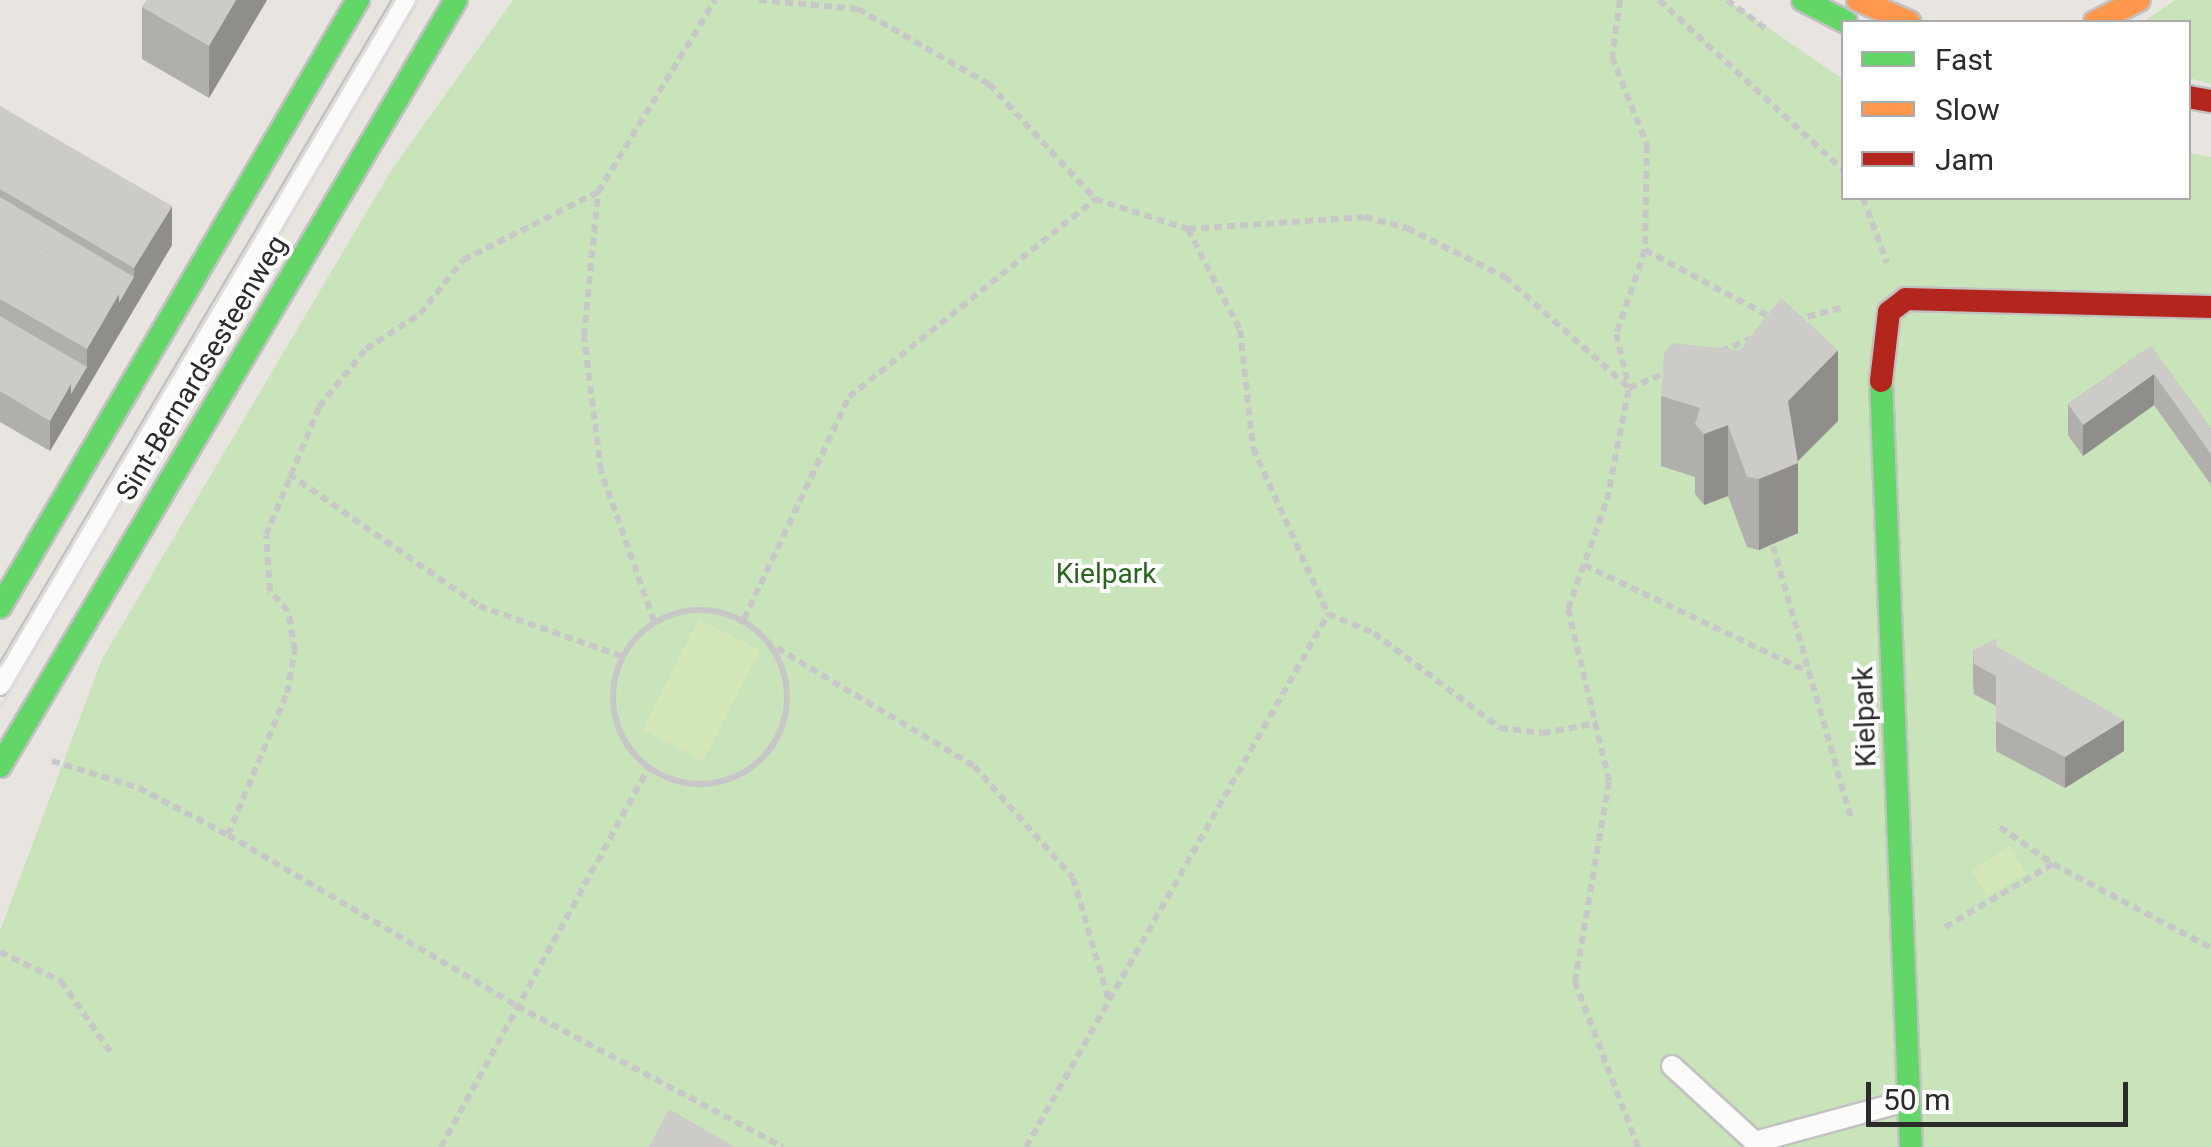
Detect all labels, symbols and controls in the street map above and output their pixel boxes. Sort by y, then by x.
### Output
legend [1841,20,2191,200]
text: Fast [1935,42,1993,77]
text: Slow [1935,92,2000,127]
text: Jam [1935,142,1994,177]
street label: Sint-Bernardsesteenweg [110,229,294,507]
park label: Kielpark [1056,557,1156,591]
street label: Kielpark [1846,666,1884,768]
scale bar [1871,1062,2134,1124]
text: 50 m [1883,1082,1950,1117]

